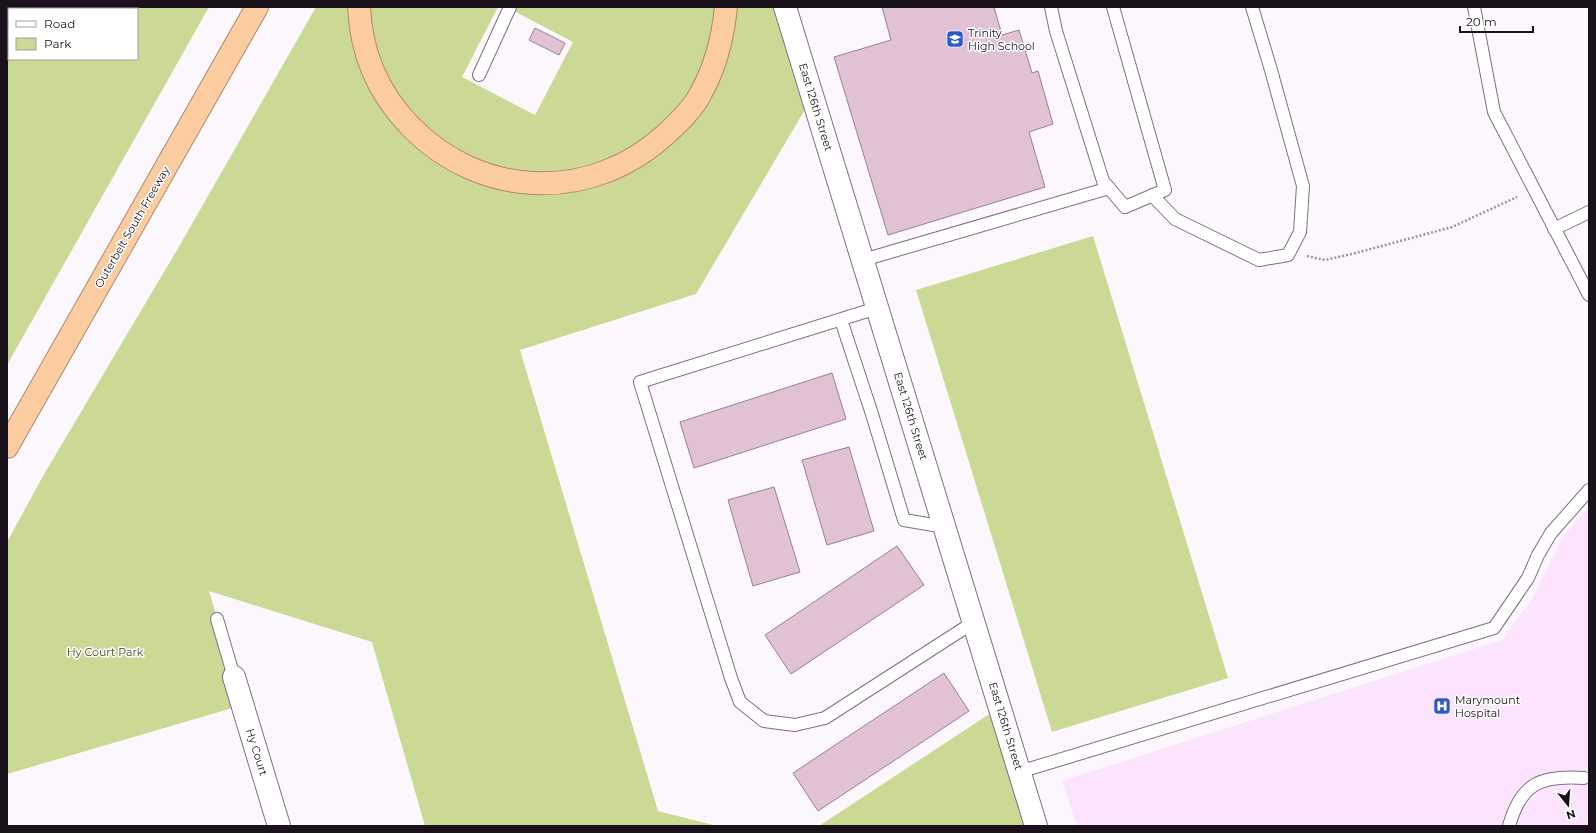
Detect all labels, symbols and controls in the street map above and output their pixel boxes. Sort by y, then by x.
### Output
legend [8,8,138,60]
scale bar [1460,8,1533,34]
text: 20 m [1466,14,1497,29]
text: Road [44,16,75,31]
place label: Trinity High School [968,26,1035,53]
school or university icon: Trinity High School [945,29,965,49]
text: Park [44,36,72,51]
street label: East 126th Street [796,61,836,153]
street label: Outerbelt South Freeway [91,164,173,290]
street label: East 126th Street [891,370,931,462]
park label: Hy Court Park [67,645,144,659]
street label: East 126th Street [986,680,1026,772]
place label: Marymount Hospital [1455,693,1521,720]
hospital icon: Marymount Hospital [1432,696,1452,716]
street label: Hy Court [243,727,271,778]
north arrow [1548,785,1588,825]
text: N [1565,807,1577,823]

